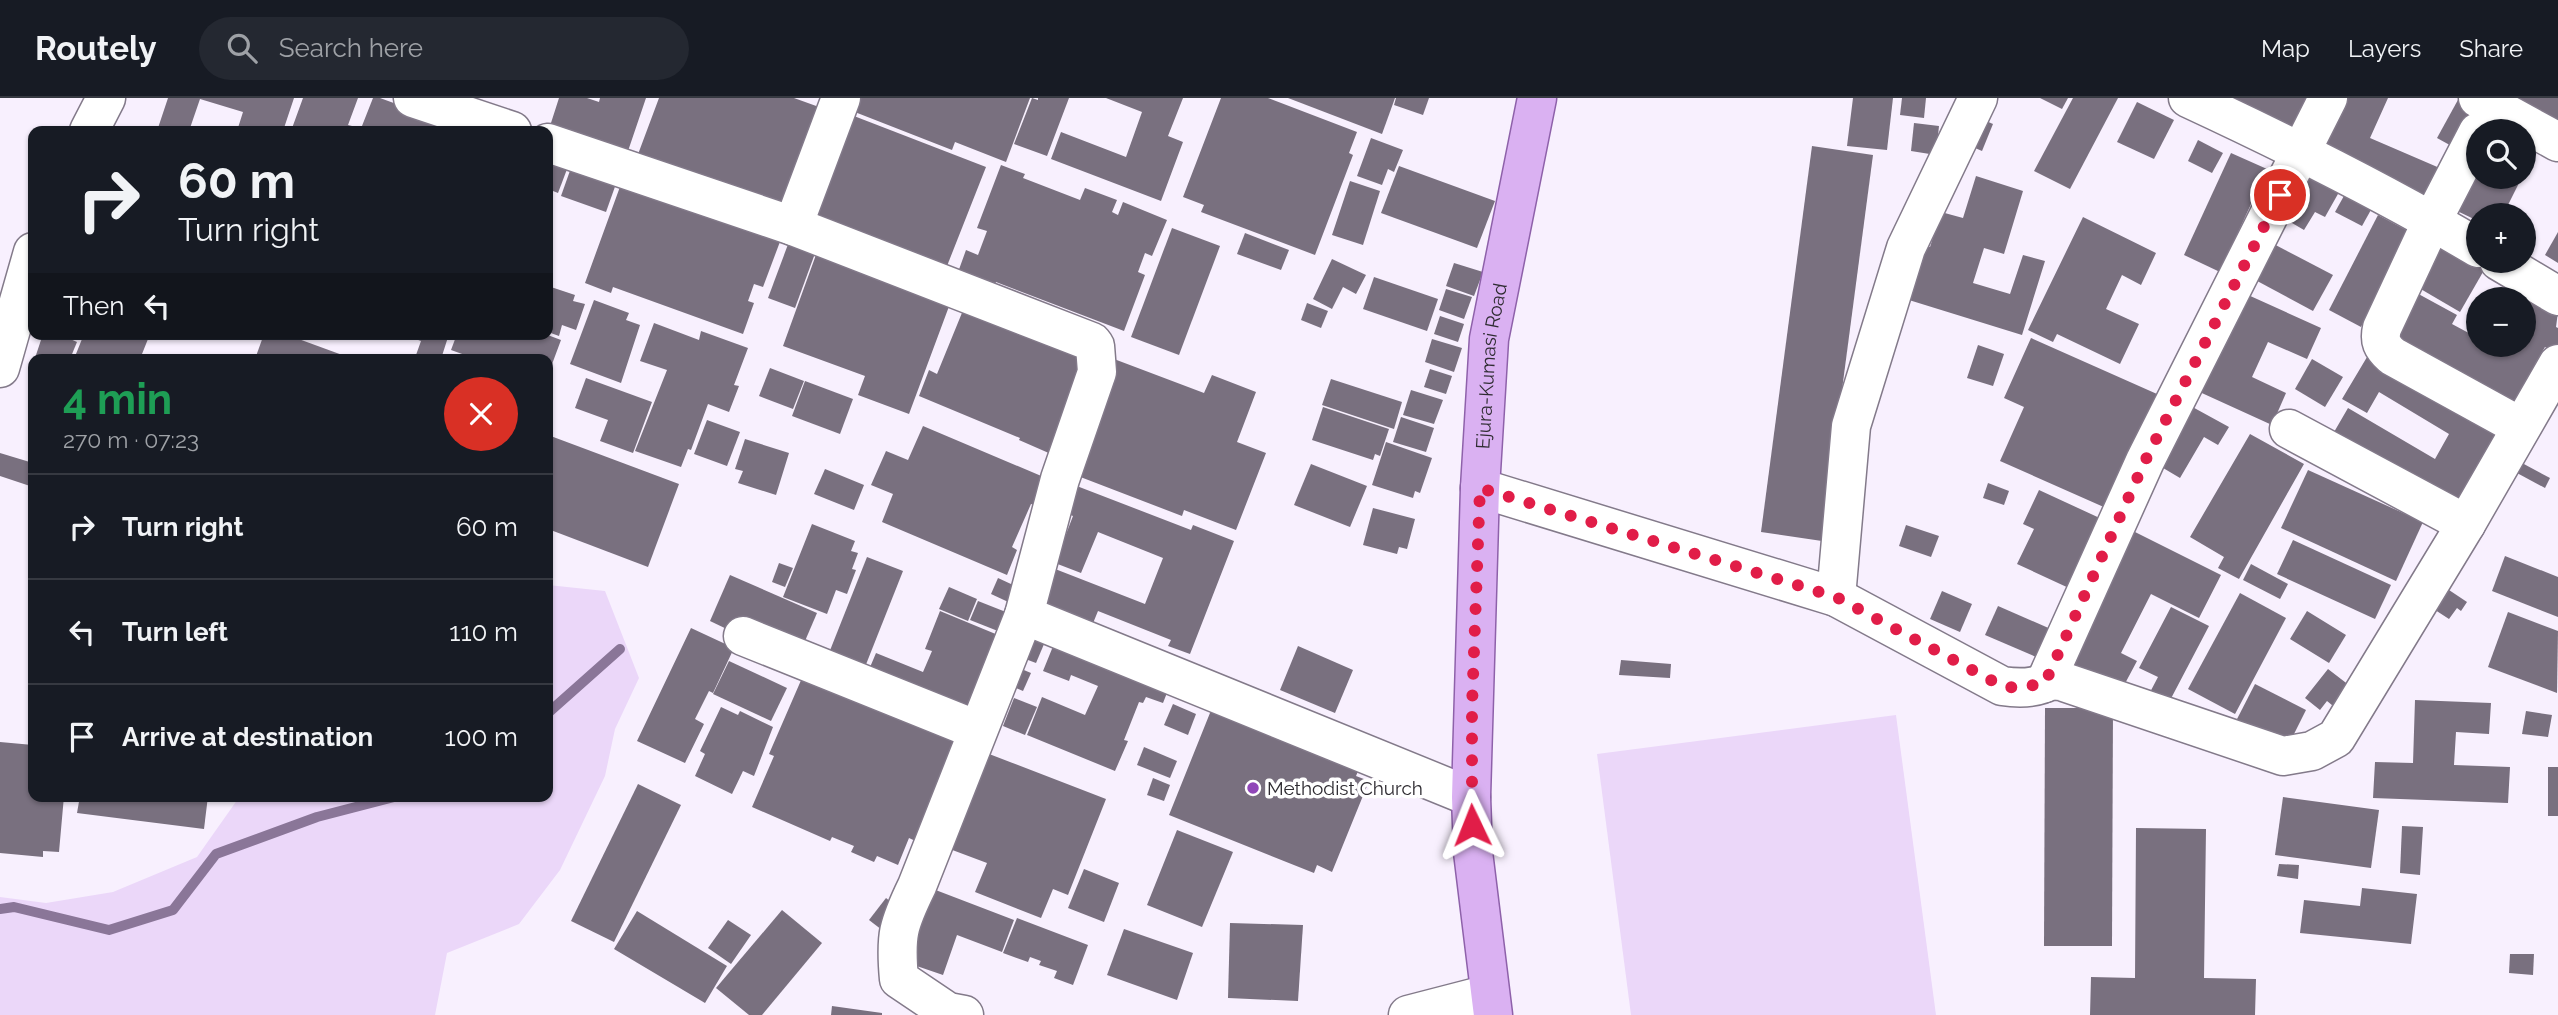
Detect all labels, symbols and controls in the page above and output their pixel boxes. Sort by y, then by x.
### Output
search box [199,17,689,80]
text: Routely [35,29,157,68]
icon: search [223,29,261,67]
text: Search here [279,33,423,63]
text: Map [2261,34,2310,63]
text: Layers [2348,34,2421,63]
text: Share [2459,34,2523,63]
map controls [2466,119,2536,357]
button: search [2466,119,2536,189]
text: 60 m [178,152,295,209]
icon: right [63,154,154,245]
pin [2250,165,2310,225]
icon: arrive [2261,176,2299,214]
button: + [2466,203,2536,273]
text: Turn right [178,211,319,248]
street label: Ejura-Kumasi Road [1471,281,1511,450]
icon: left [138,287,176,325]
button: − [2466,287,2536,357]
text: Then [63,291,124,321]
text: 4 min [63,375,172,424]
button: close [444,377,518,451]
text: 270 m · 07:23 [63,426,199,453]
icon: right [63,508,101,546]
text: Turn right [122,512,243,542]
text: 60 m [456,512,518,542]
icon: left [63,613,101,651]
text: Turn left [122,617,228,647]
text: 110 m [449,617,518,647]
icon: arrive [63,718,101,756]
text: Arrive at destination [122,722,373,752]
text: 100 m [445,722,518,752]
place label: Methodist Church [1267,777,1423,799]
marker: Methodist Church [1245,780,1261,796]
position arrow [1435,788,1509,862]

